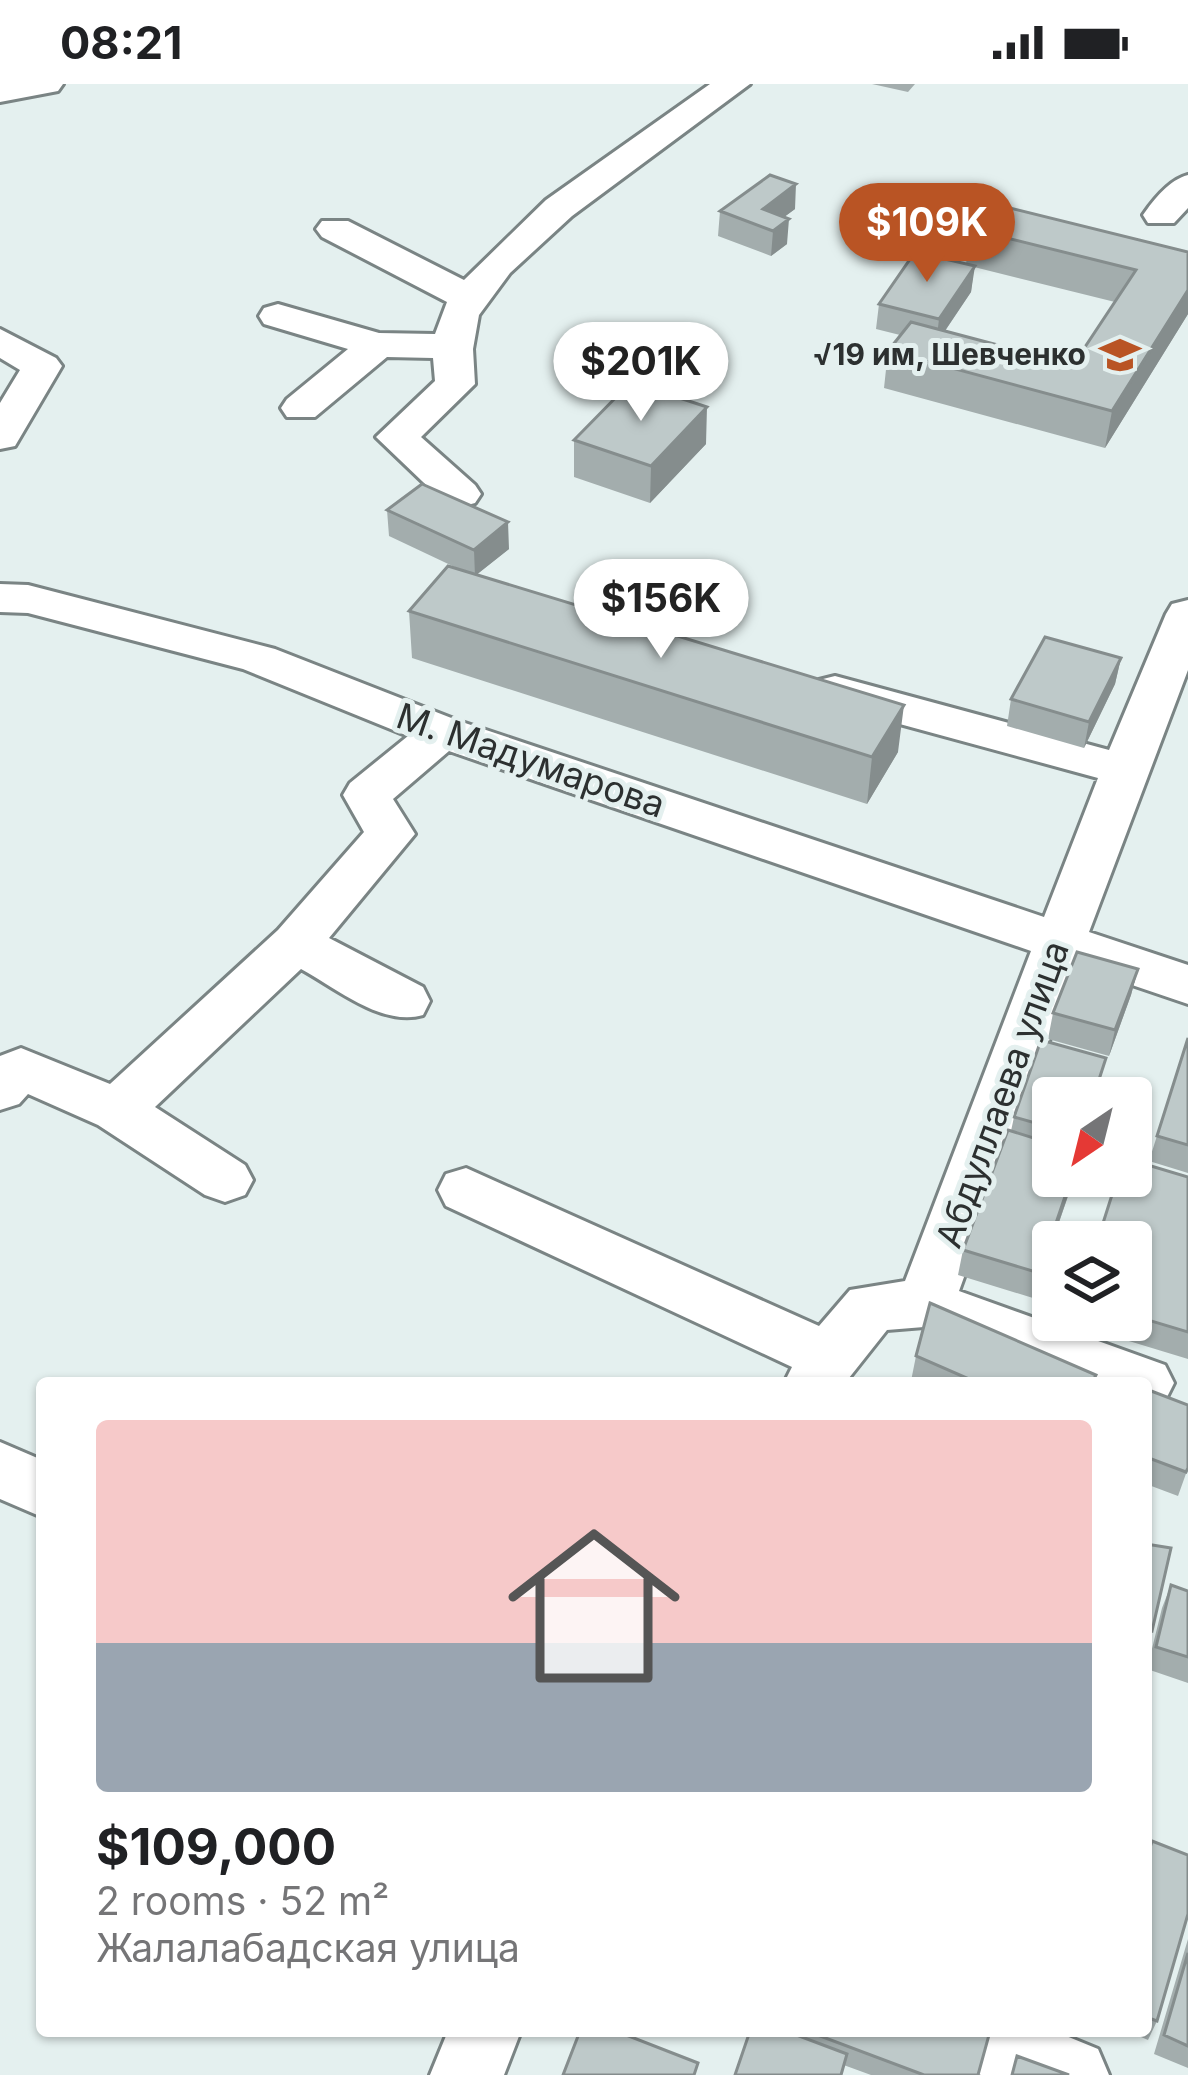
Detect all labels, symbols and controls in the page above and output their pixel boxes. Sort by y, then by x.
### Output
text: 08:21 [60,15,182,70]
pin: $109K [843,183,1011,285]
text: $109K [866,198,988,245]
pin: $201K [557,322,725,424]
school or university icon: √19 им, Шевченко [1097,332,1143,378]
place label: √19 им, Шевченко [813,336,1086,372]
text: $201K [580,337,702,384]
pin: $156K [577,559,745,661]
text: $156K [601,574,721,621]
street label: М. Мадумарова [391,694,671,826]
street label: Абдуллаева улица [926,935,1078,1253]
north arrow [1032,1077,1152,1197]
map controls [1032,1077,1152,1341]
button: layers [1032,1221,1152,1341]
icon: home [486,1498,702,1714]
text: $109,000 [96,1816,336,1877]
text: 2 rooms · 52 m² [96,1877,389,1924]
text: Жалалабадская улица [96,1924,520,1971]

